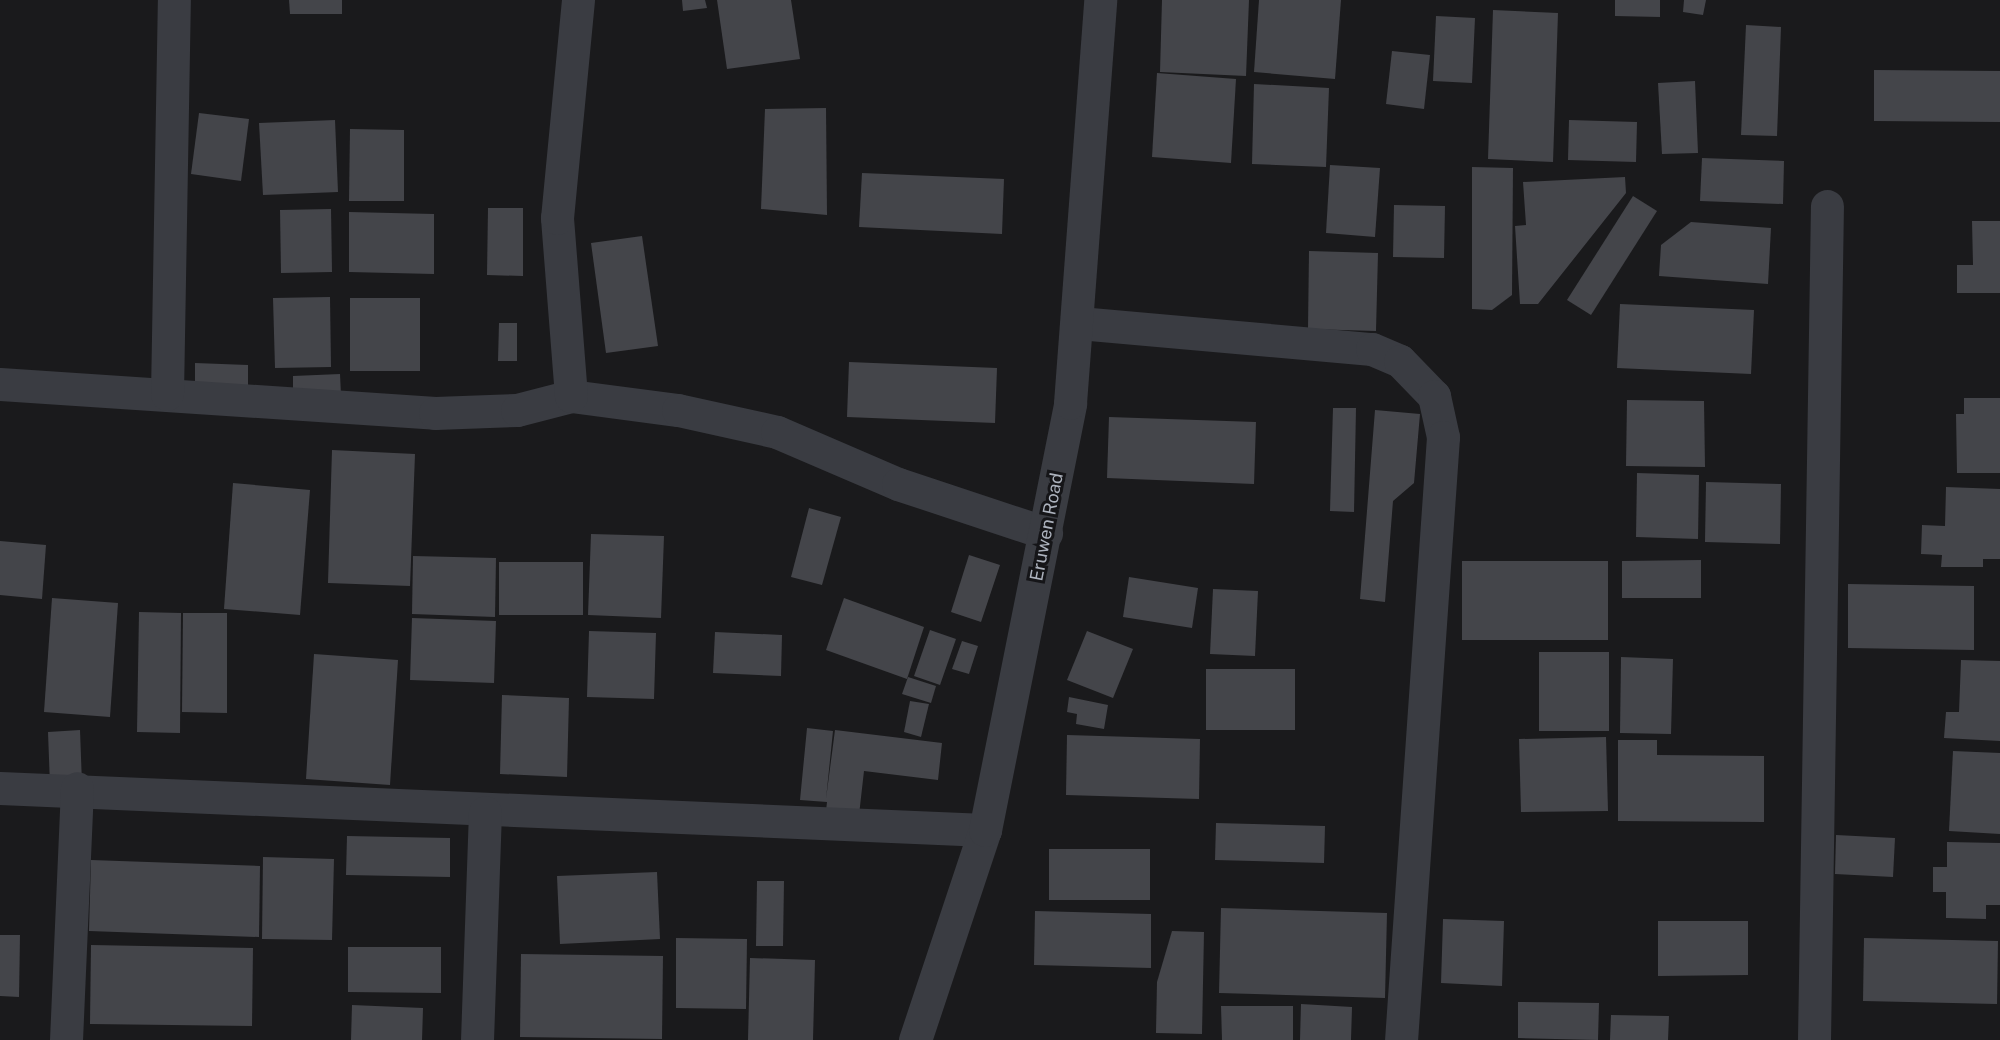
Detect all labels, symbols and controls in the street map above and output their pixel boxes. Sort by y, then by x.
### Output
street label: Eruwen Road [1026,471,1068,583]

